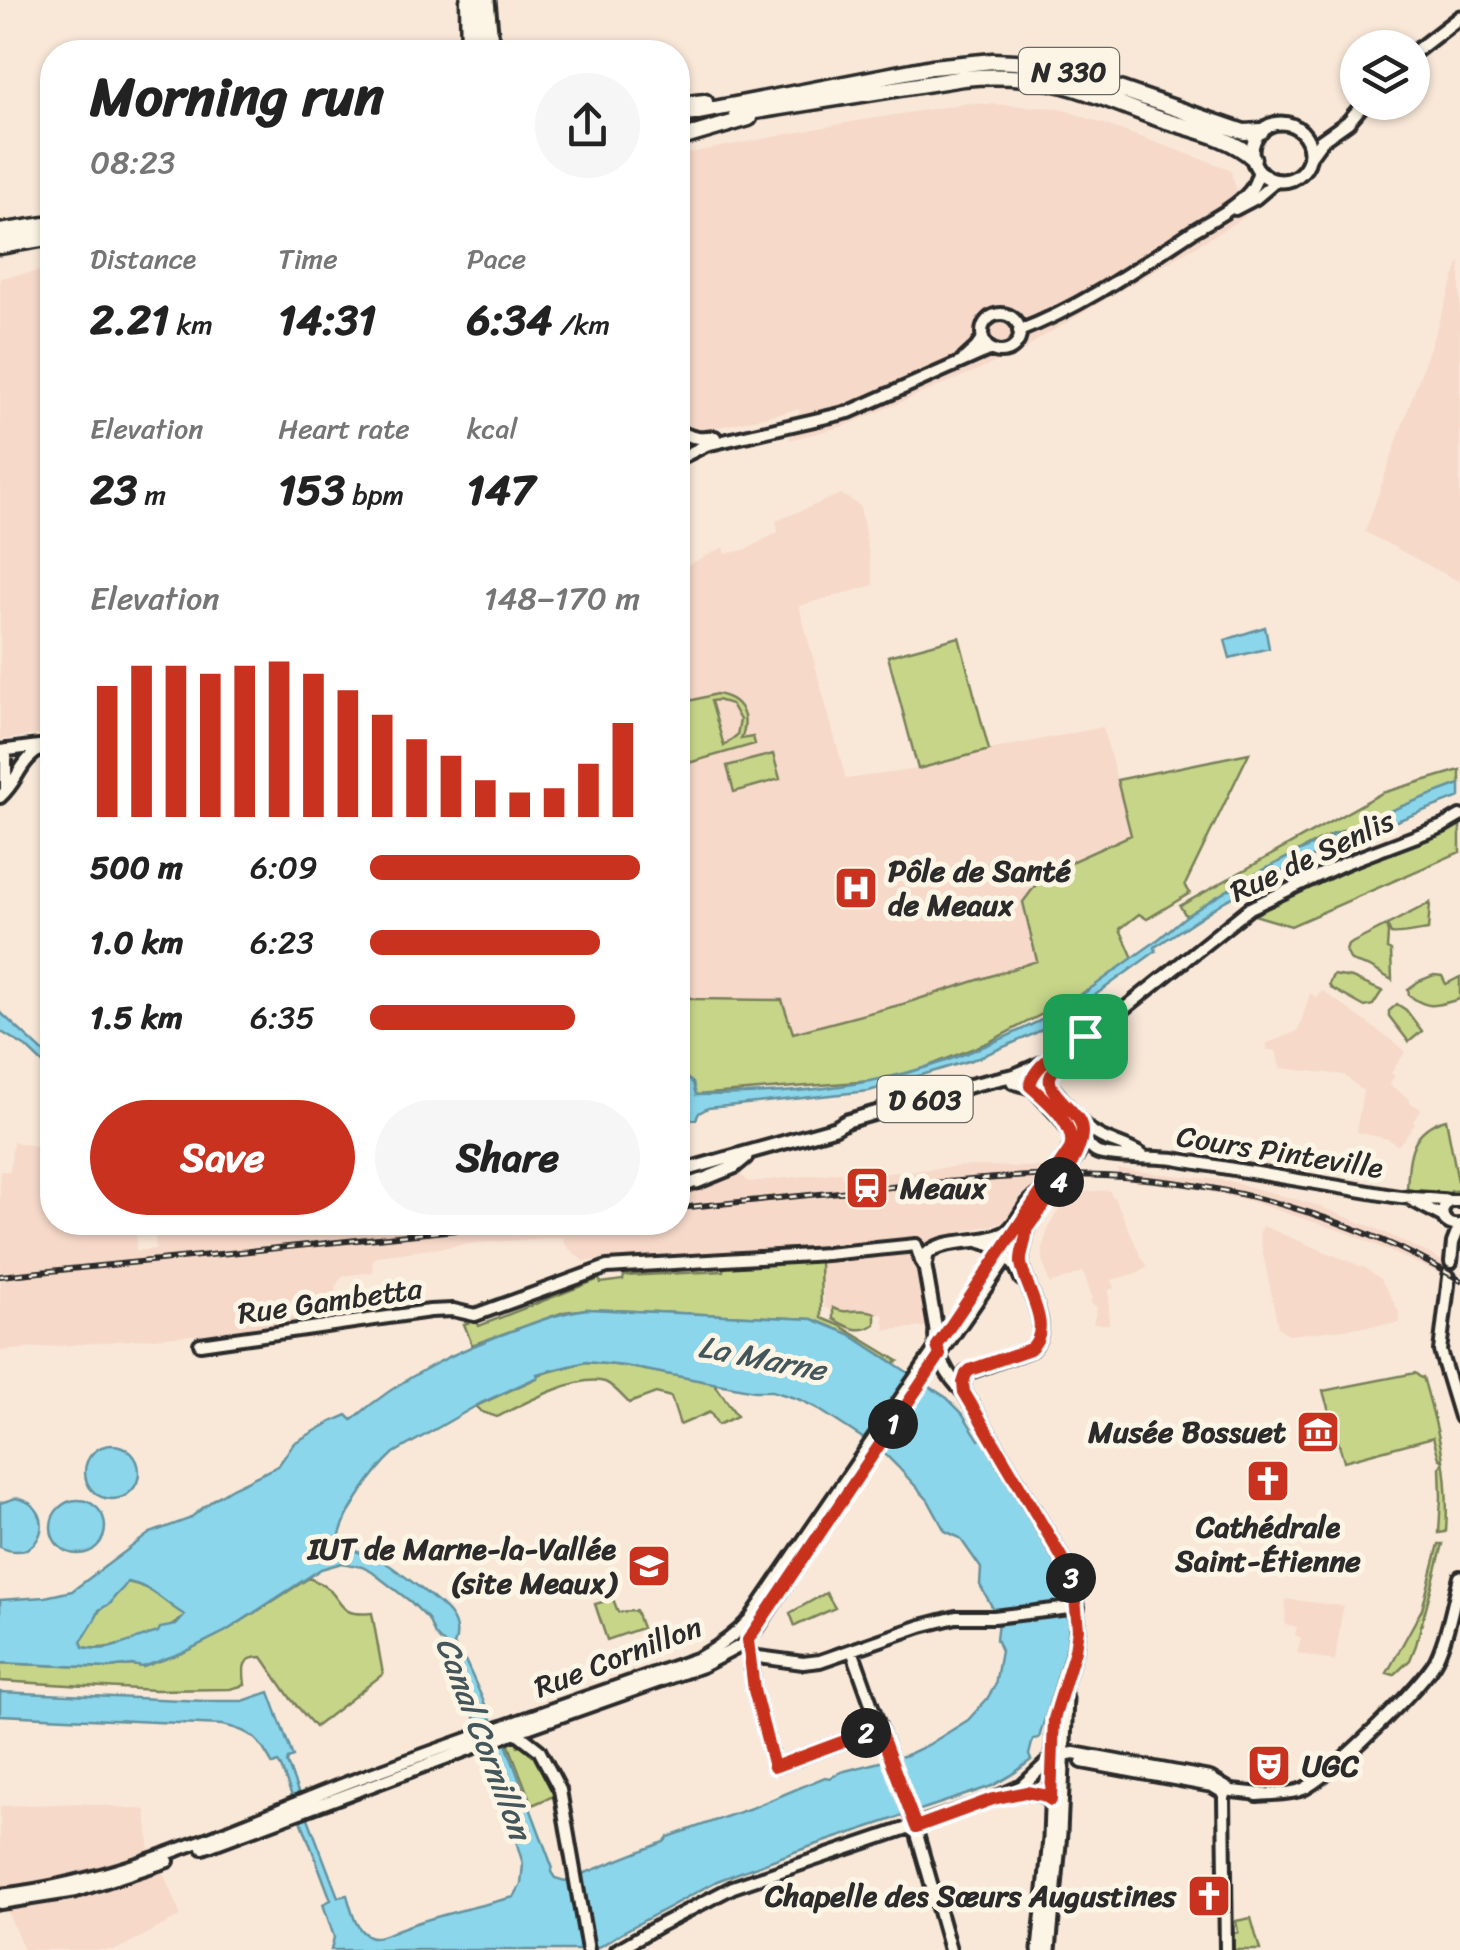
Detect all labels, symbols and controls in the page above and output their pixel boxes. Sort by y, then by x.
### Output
map controls [1340,30,1430,120]
button: layers [1340,30,1430,120]
text: Morning run [90,48,384,145]
road number: N 330 [1019,48,1119,94]
button: share [535,73,640,178]
text: 08:23 [90,134,175,191]
text: Distance [90,234,196,283]
text: Time [278,234,338,283]
text: Pace [467,234,526,283]
text: 2.21 [90,283,169,357]
text: 14:31 [278,283,376,357]
text: 6:34 [467,283,553,357]
text: km [169,300,213,349]
text: /km [553,300,610,349]
text: Elevation [90,404,203,453]
text: Heart rate [278,404,410,453]
text: kcal [467,404,518,453]
text: 23 [90,453,137,527]
text: 153 [278,453,345,527]
text: 147 [467,453,535,527]
text: m [137,470,166,519]
text: bpm [345,470,404,519]
text: Elevation [90,570,220,627]
text: 148–170 m [484,570,640,627]
street label: Rue de Senlis [1221,794,1404,918]
text: 500 m [90,839,183,896]
text: 6:09 [250,839,318,896]
place label: Pôle de Santé de Meaux [888,844,1072,932]
hospital icon: Pôle de Santé de Meaux [833,865,879,911]
text: 1.0 km [90,914,184,971]
text: 6:23 [250,914,314,971]
text: 1.5 km [90,989,183,1046]
text: 6:35 [250,989,315,1046]
pin [1043,994,1128,1079]
icon: arrive [1058,1009,1113,1064]
road number: D 603 [878,1076,972,1122]
button: Save [90,1100,355,1215]
button: Share [375,1100,640,1215]
street label: Cours Pinteville [1173,1109,1387,1195]
pin: 4 [1034,1157,1084,1207]
text: 4 [1050,1157,1068,1206]
place label: Meaux [899,1161,987,1215]
station icon: Meaux [844,1165,890,1211]
street label: Rue Gambetta [234,1261,427,1341]
water label: La Marne [693,1318,834,1399]
pin: 1 [868,1399,918,1449]
text: 1 [887,1399,899,1448]
place label: Musée Bossuet [1087,1405,1286,1459]
museum icon: Musée Bossuet [1295,1409,1341,1455]
church icon: Cathédrale Saint-Étienne [1245,1458,1291,1504]
place label: Cathédrale Saint-Étienne [1174,1500,1361,1588]
place label: IUT de Marne-la-Vallée (site Meaux) [306,1522,618,1610]
school or university icon: IUT de Marne-la-Vallée (site Meaux) [626,1543,672,1589]
pin: 3 [1046,1553,1096,1603]
text: 3 [1063,1553,1079,1602]
street label: Rue Cornillon [526,1600,710,1714]
water label: Canal Cornillon [419,1628,550,1852]
pin: 2 [841,1708,891,1758]
text: 2 [858,1708,874,1757]
place label: UGC [1302,1739,1360,1793]
theatre icon: UGC [1246,1743,1292,1789]
place label: Chapelle des Sœurs Augustines [764,1869,1177,1923]
church icon: Chapelle des Sœurs Augustines [1186,1873,1232,1919]

